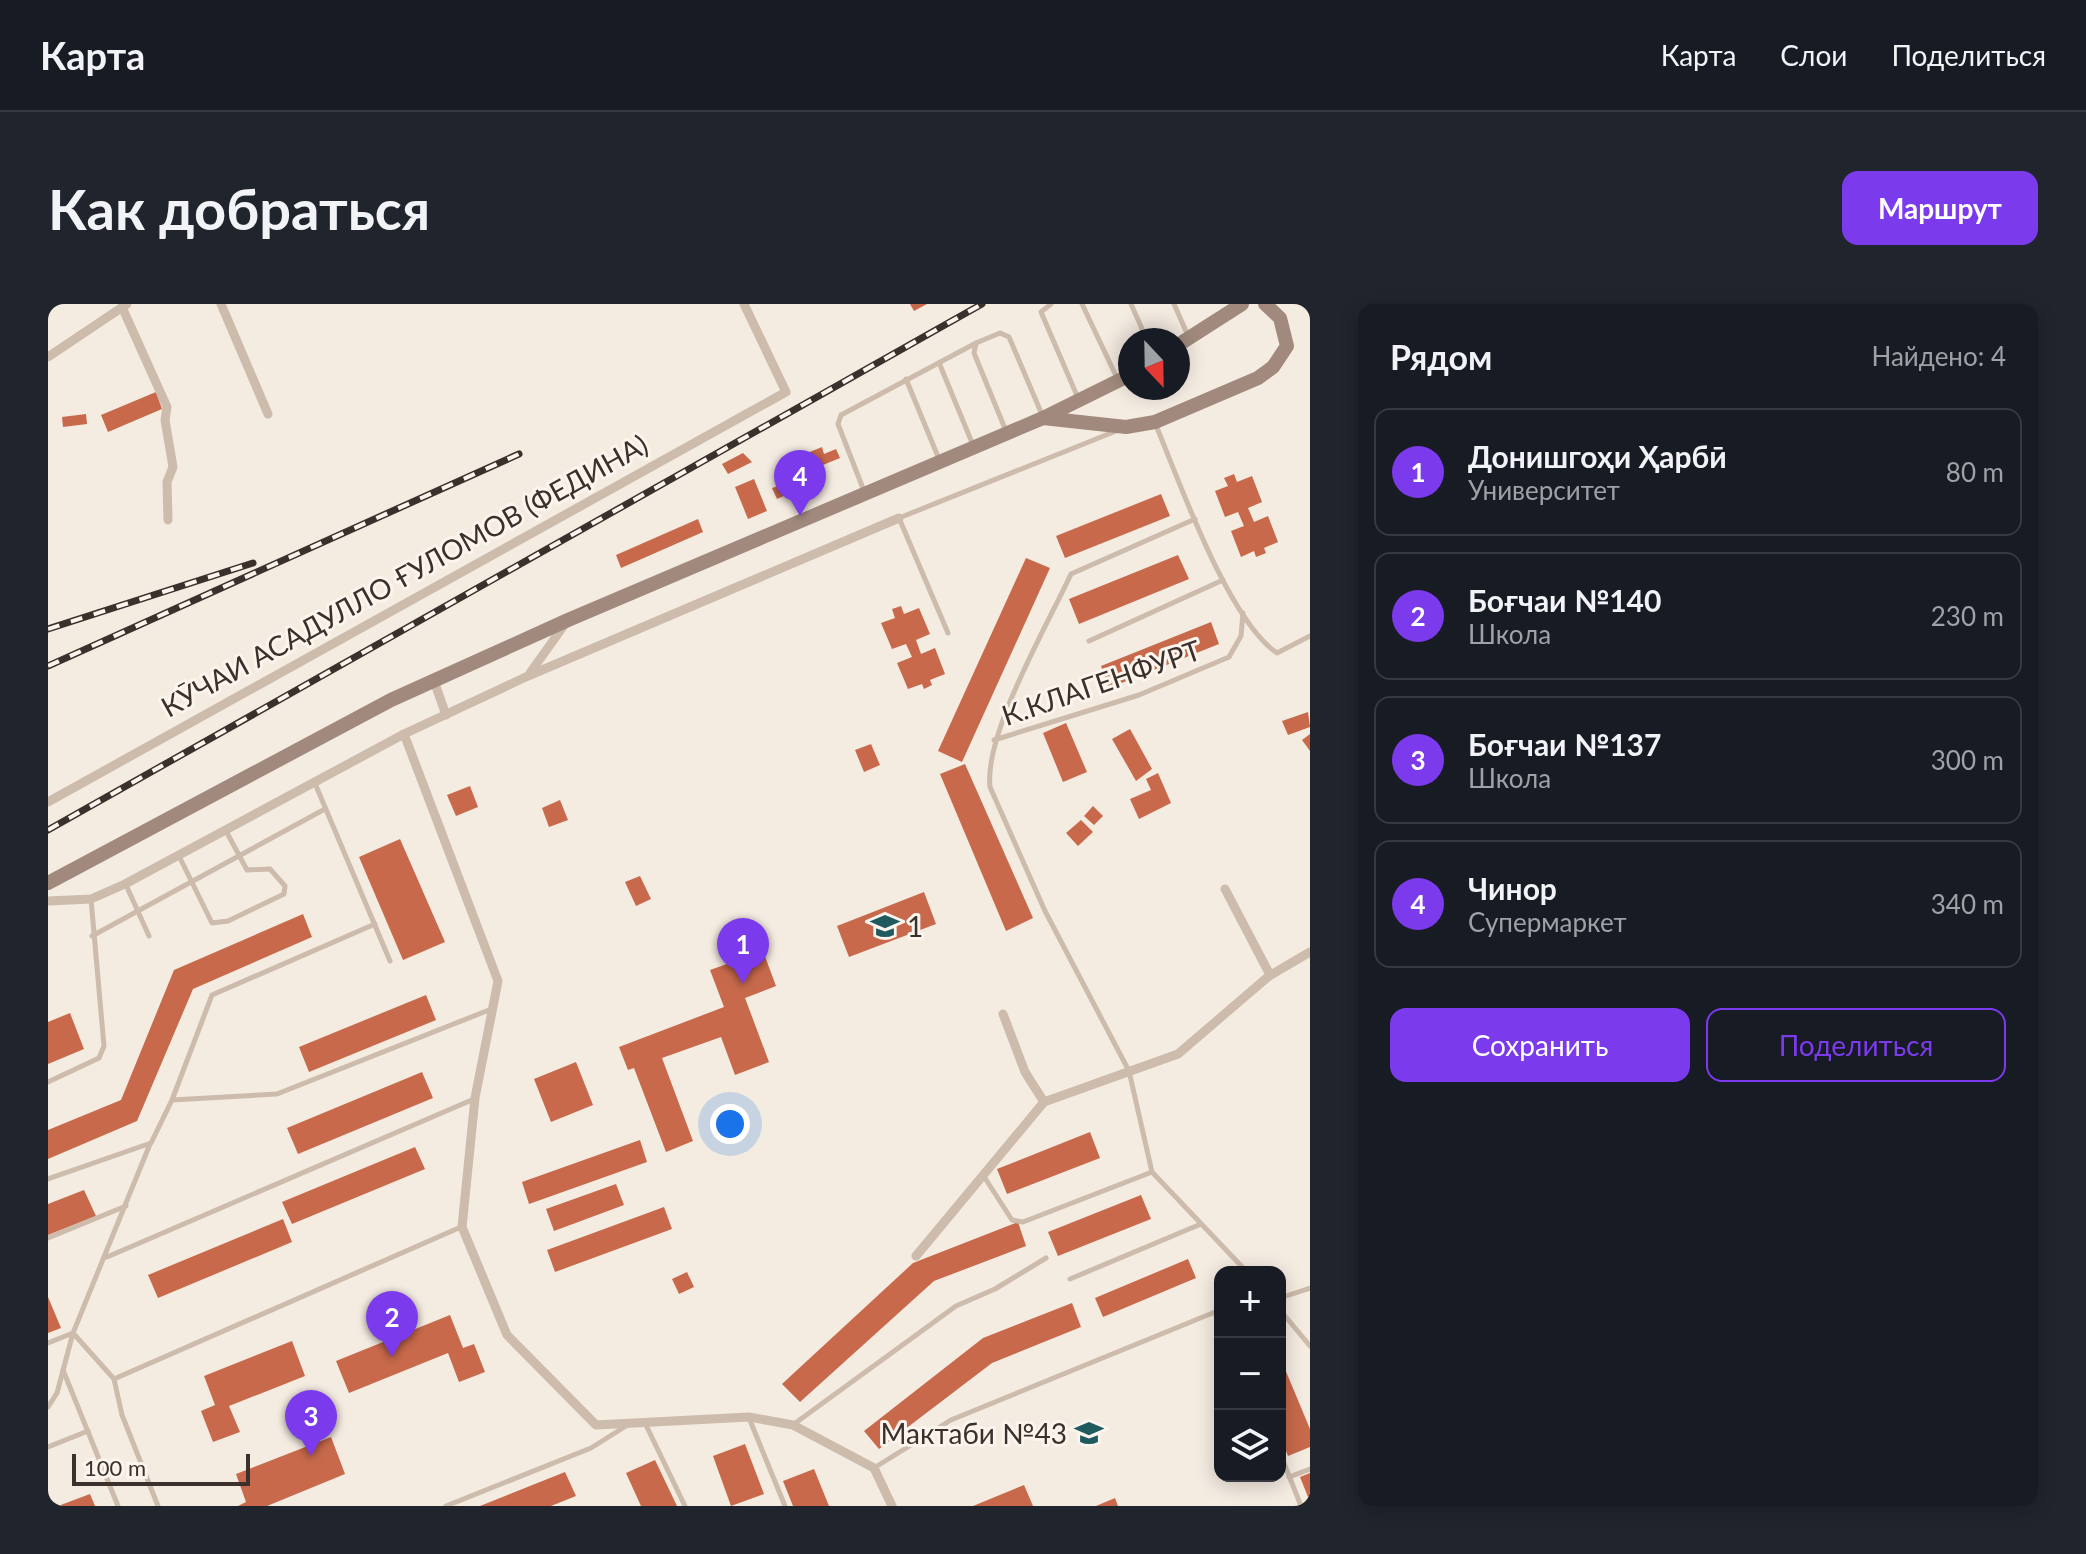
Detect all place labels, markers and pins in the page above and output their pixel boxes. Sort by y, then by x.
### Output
pin: 4 [774,450,826,516]
place label: 1 [907,909,923,943]
school or university icon: 1 [870,911,900,941]
pin: 1 [717,918,769,984]
pin: 2 [366,1291,418,1357]
pin: 3 [285,1390,337,1456]
place label: Мактаби №43 [881,1416,1067,1450]
school or university icon: Мактаби №43 [1074,1418,1104,1448]

